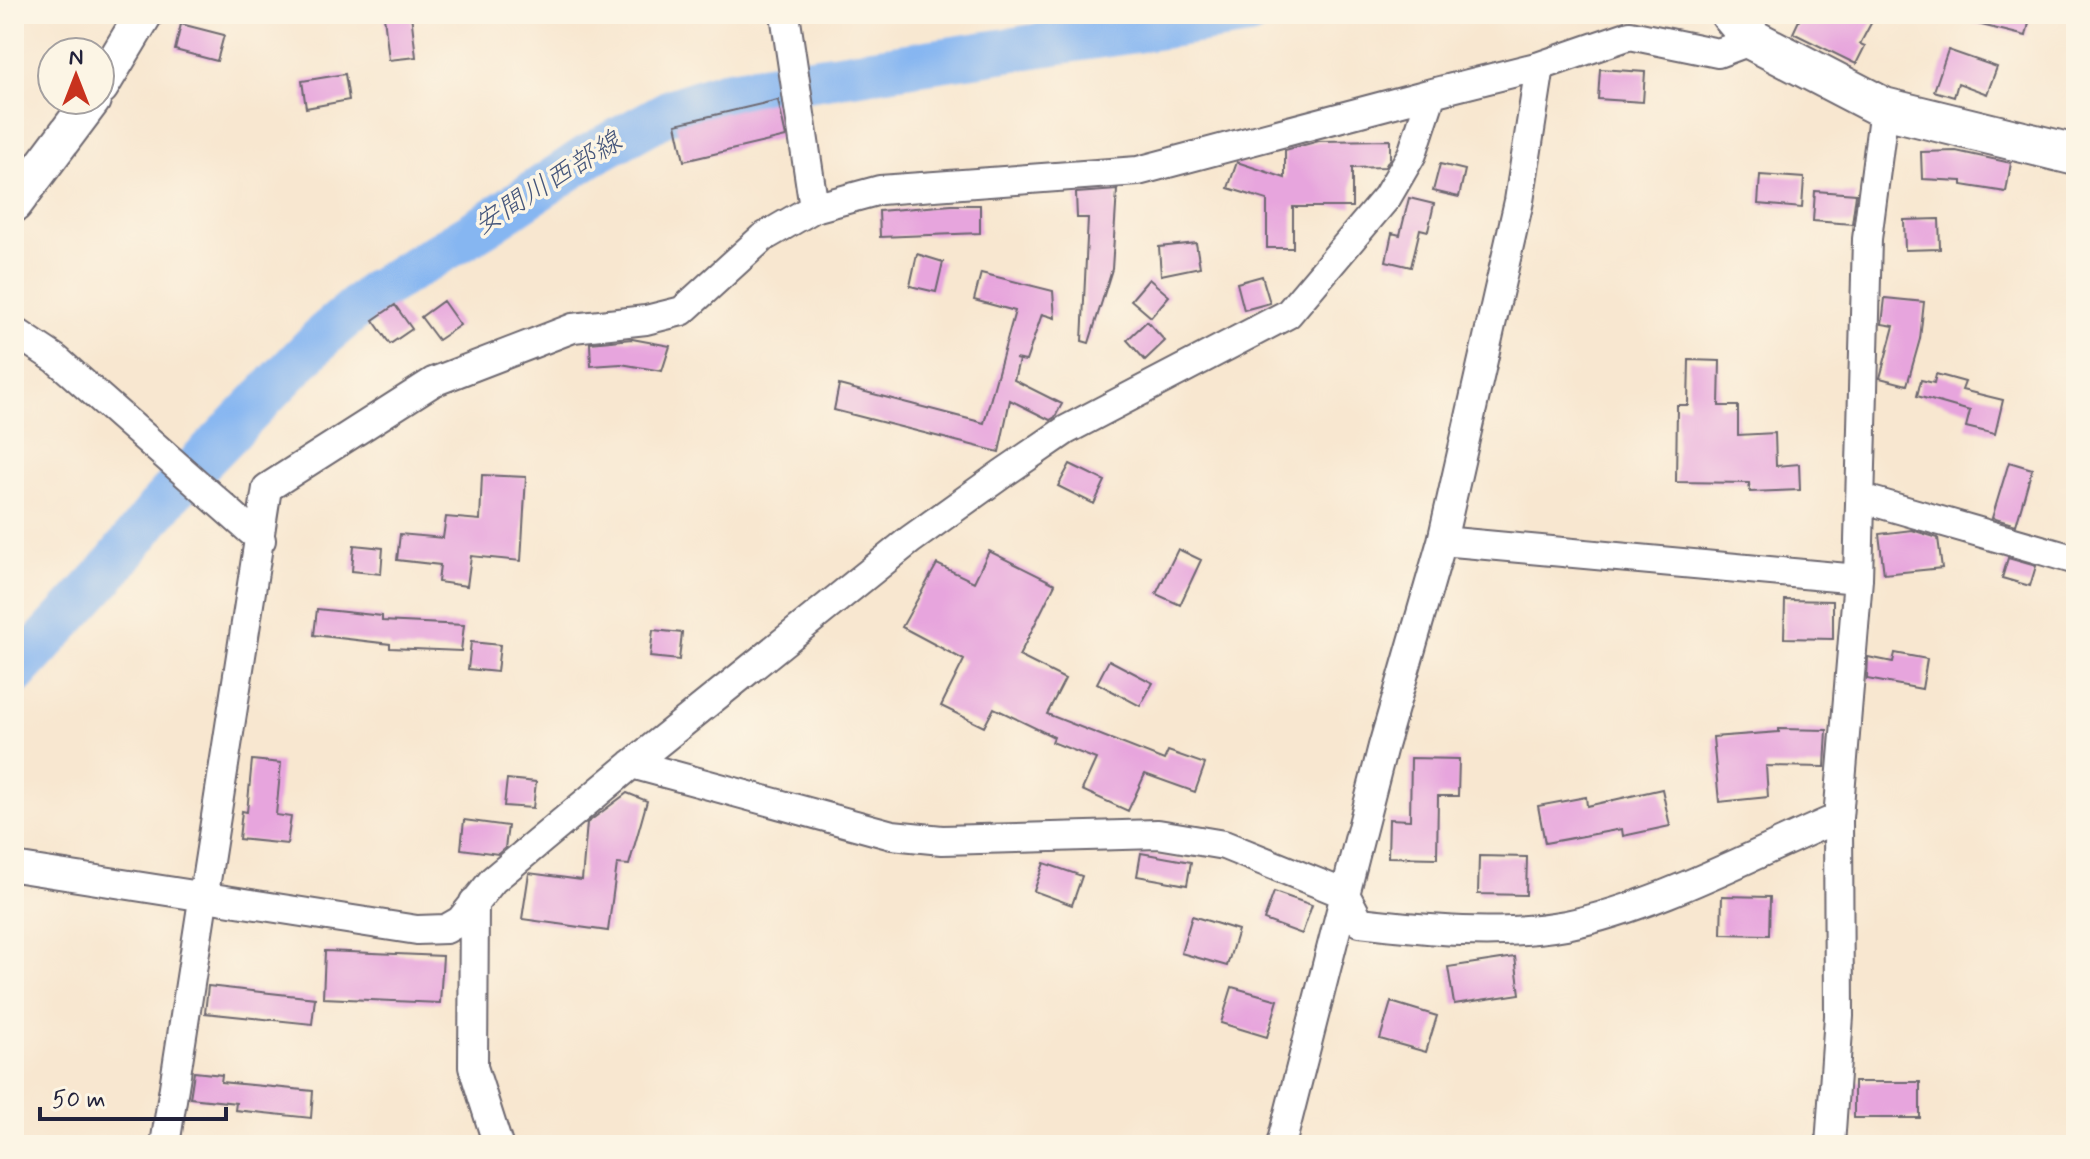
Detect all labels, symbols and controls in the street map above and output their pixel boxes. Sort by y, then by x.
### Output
north arrow [36,36,116,116]
text: N [69,44,83,72]
water label: 安間川西部線 [467,123,630,244]
scale bar [40,1071,226,1121]
text: 50 m [52,1085,106,1116]

